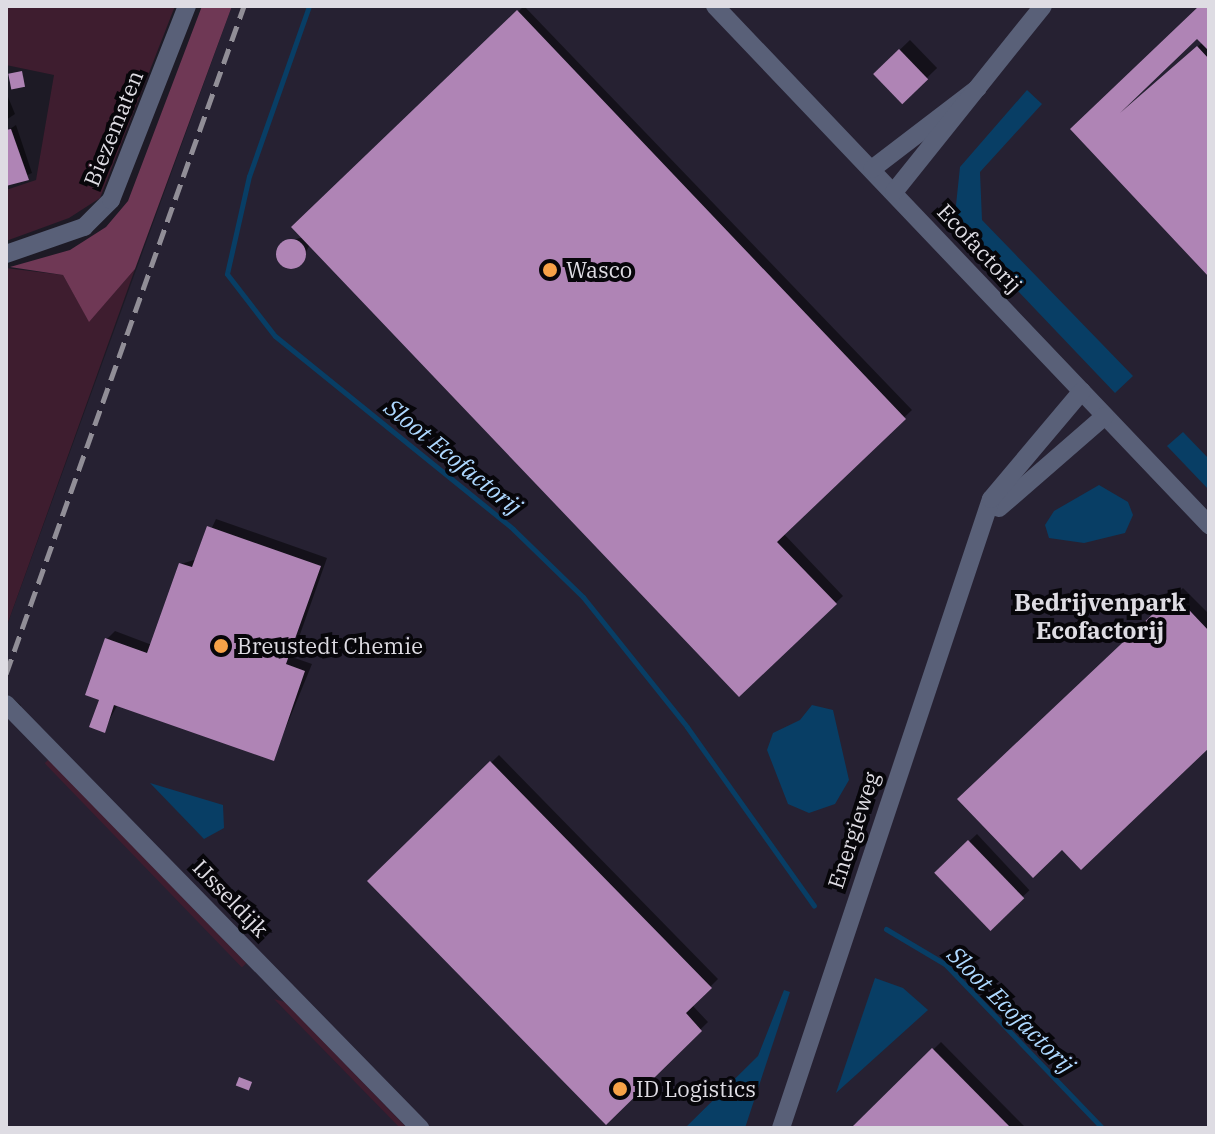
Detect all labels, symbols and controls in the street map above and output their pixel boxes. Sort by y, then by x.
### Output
street label: Biezematen [78,66,148,190]
street label: Ecofactorij [932,198,1028,298]
place label: Wasco [566,257,632,283]
marker: Wasco [541,261,559,279]
water label: Sloot Ecofactorij [379,393,527,521]
district label: Bedrijvenpark Ecofactorij [1014,589,1186,645]
place label: Breustedt Chemie [237,633,423,659]
marker: Breustedt Chemie [212,637,230,655]
street label: Energieweg [822,768,884,892]
street label: IJsseldijk [188,854,274,942]
water label: Sloot Ecofactorij [941,940,1081,1080]
place label: ID Logistics [636,1076,756,1102]
marker: ID Logistics [611,1080,629,1098]

